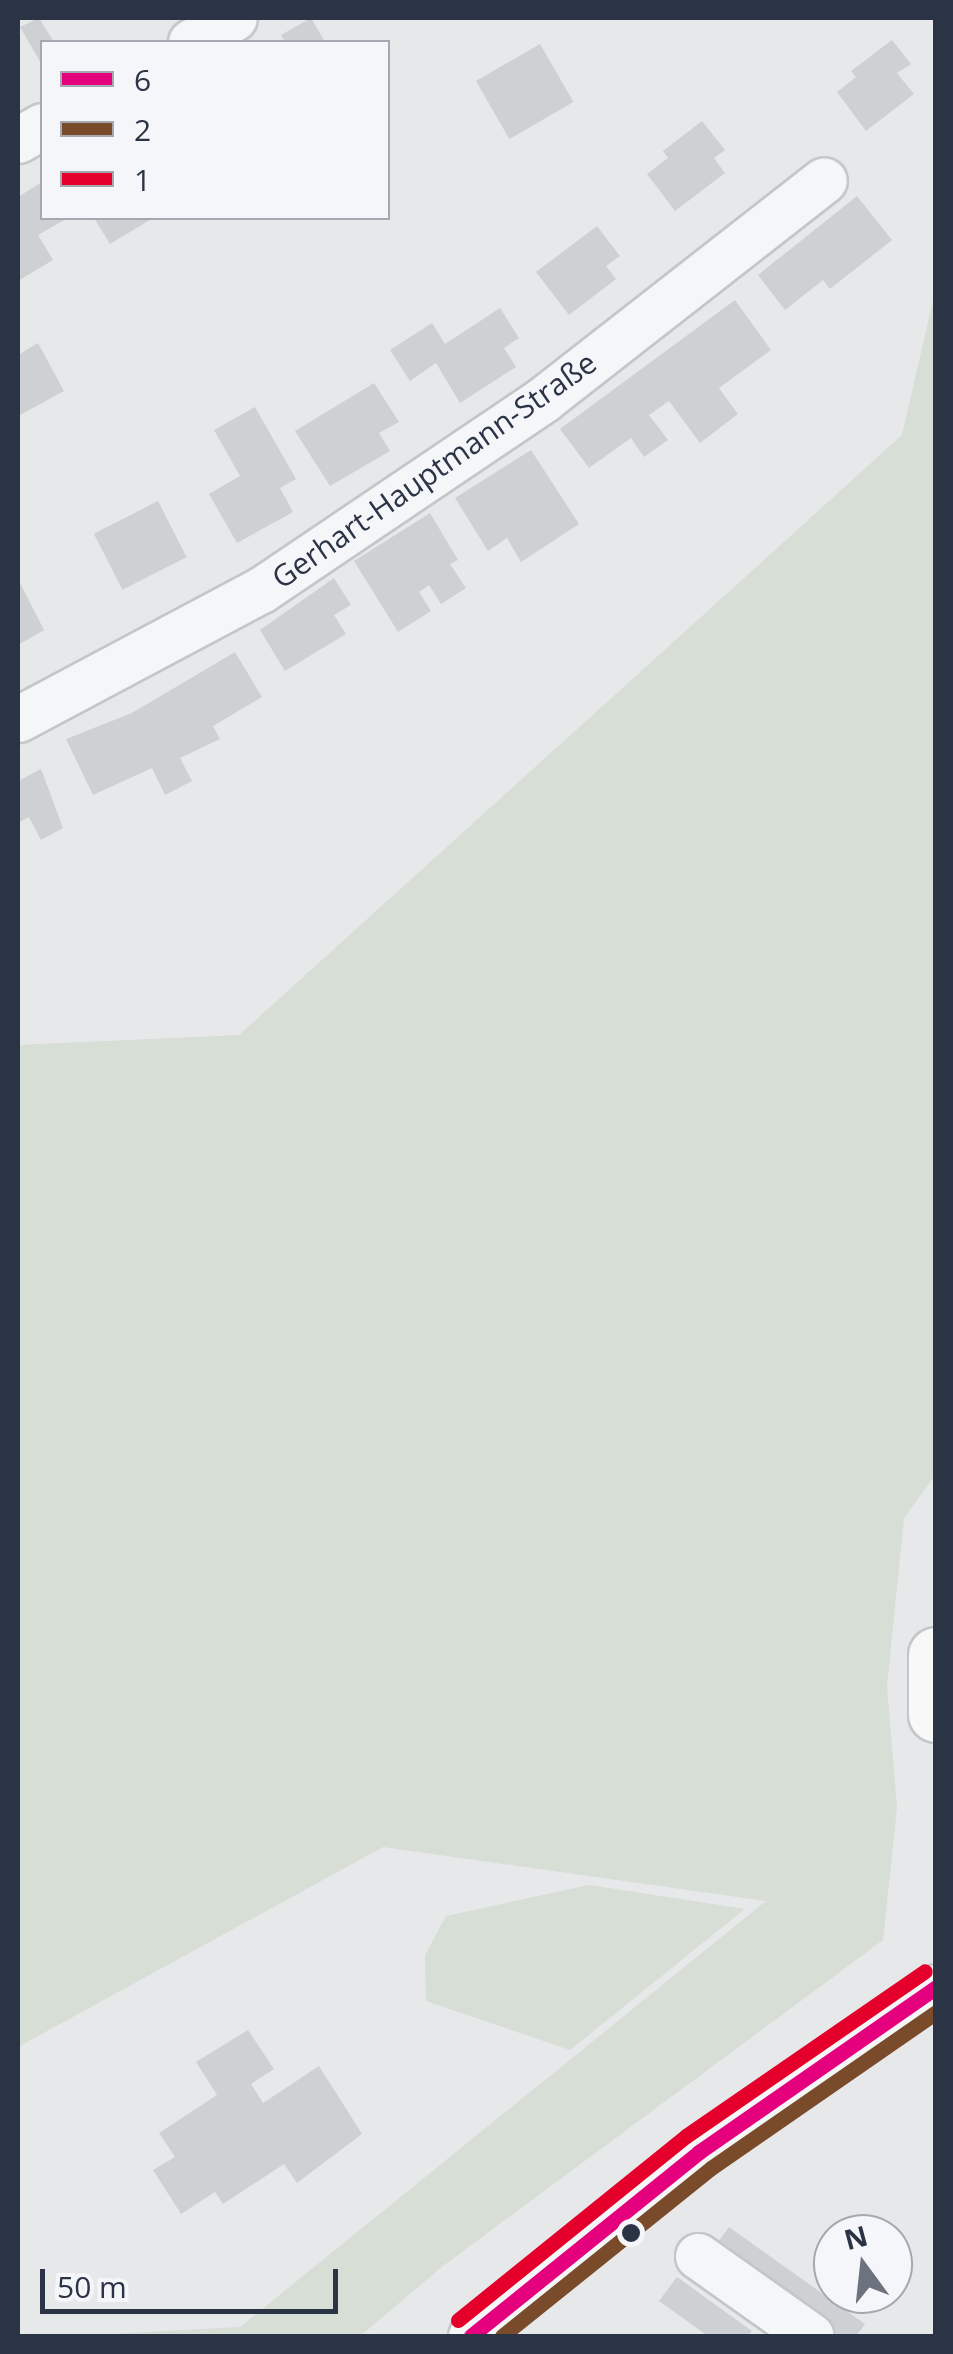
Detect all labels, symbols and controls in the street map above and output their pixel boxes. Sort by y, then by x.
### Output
legend [40,40,390,220]
text: 6 [134,59,151,100]
text: 2 [134,109,151,150]
text: 1 [134,159,151,200]
street label: Gerhart-Hauptmann-Straße [265,344,603,596]
north arrow [813,2214,913,2314]
text: N [840,2216,872,2258]
unlabelled marker [621,2223,641,2243]
scale bar [45,2249,342,2311]
text: 50 m [57,2266,127,2307]

